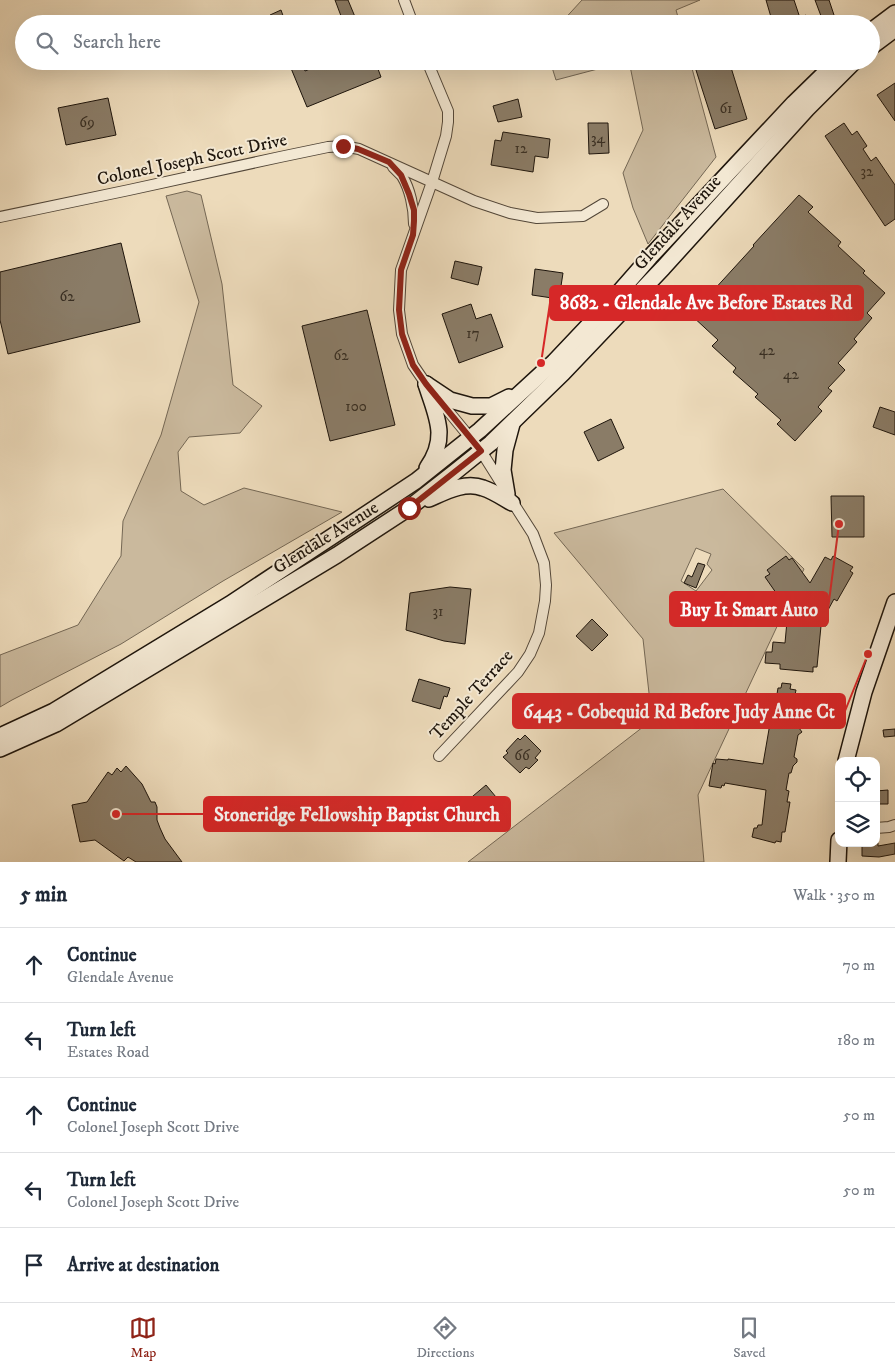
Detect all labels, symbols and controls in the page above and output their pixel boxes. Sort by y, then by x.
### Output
search box [15,15,880,70]
icon: search [33,29,61,57]
text: Search here [73,31,161,54]
house number: 61 [719,99,733,118]
house number: 69 [79,113,95,132]
street label: Colonel Joseph Scott Drive [95,129,289,191]
house number: 34 [591,129,605,148]
route end [332,135,355,158]
house number: 12 [515,139,528,158]
house number: 32 [861,162,874,181]
street label: Glendale Avenue [630,171,726,275]
callout: 8682 - Glendale Ave Before Estates Rd [550,286,863,320]
house number: 62 [59,287,75,306]
text: 8682 - Glendale Ave Before Estates Rd [560,292,853,315]
house number: 17 [466,324,480,343]
house number: 42 [759,341,776,360]
house number: 62 [333,346,349,365]
house number: 42 [783,365,800,384]
house number: 100 [345,397,367,416]
street label: Glendale Avenue [269,497,383,579]
route start [398,497,421,520]
callout: Buy It Smart Auto [670,592,828,626]
text: Buy It Smart Auto [680,599,818,622]
house number: 31 [432,602,444,621]
street label: Temple Terrace [426,645,518,745]
callout: 6443 - Cobequid Rd Before Judy Anne Ct [513,694,845,728]
text: 6443 - Cobequid Rd Before Judy Anne Ct [523,701,836,725]
house number: 66 [514,746,531,765]
map controls [835,757,880,847]
button: locate [835,757,880,802]
callout: Stoneridge Fellowship Baptist Church [204,797,510,831]
button: layers [835,802,880,847]
text: Stoneridge Fellowship Baptist Church [214,804,501,827]
text: 5 min [20,882,67,908]
text: Walk · 350 m [793,885,875,905]
text: Continue [67,944,137,967]
icon: ahead [20,951,48,979]
text: 70 m [843,955,875,975]
text: Glendale Avenue [67,967,174,987]
text: Turn left [67,1019,136,1042]
icon: left [20,1026,48,1054]
text: 180 m [837,1030,875,1050]
text: Estates Road [67,1042,149,1062]
text: Continue [67,1094,137,1117]
icon: ahead [20,1101,48,1129]
text: 50 m [843,1105,875,1125]
text: Colonel Joseph Scott Drive [67,1117,239,1137]
text: Turn left [67,1169,136,1192]
icon: left [20,1176,48,1204]
text: 50 m [843,1180,875,1200]
text: Colonel Joseph Scott Drive [67,1192,239,1212]
icon: arrive [20,1251,48,1279]
text: Arrive at destination [67,1254,219,1277]
tab: Map [129,1314,157,1362]
tab: Directions [416,1314,474,1362]
tab: Saved [733,1314,766,1362]

